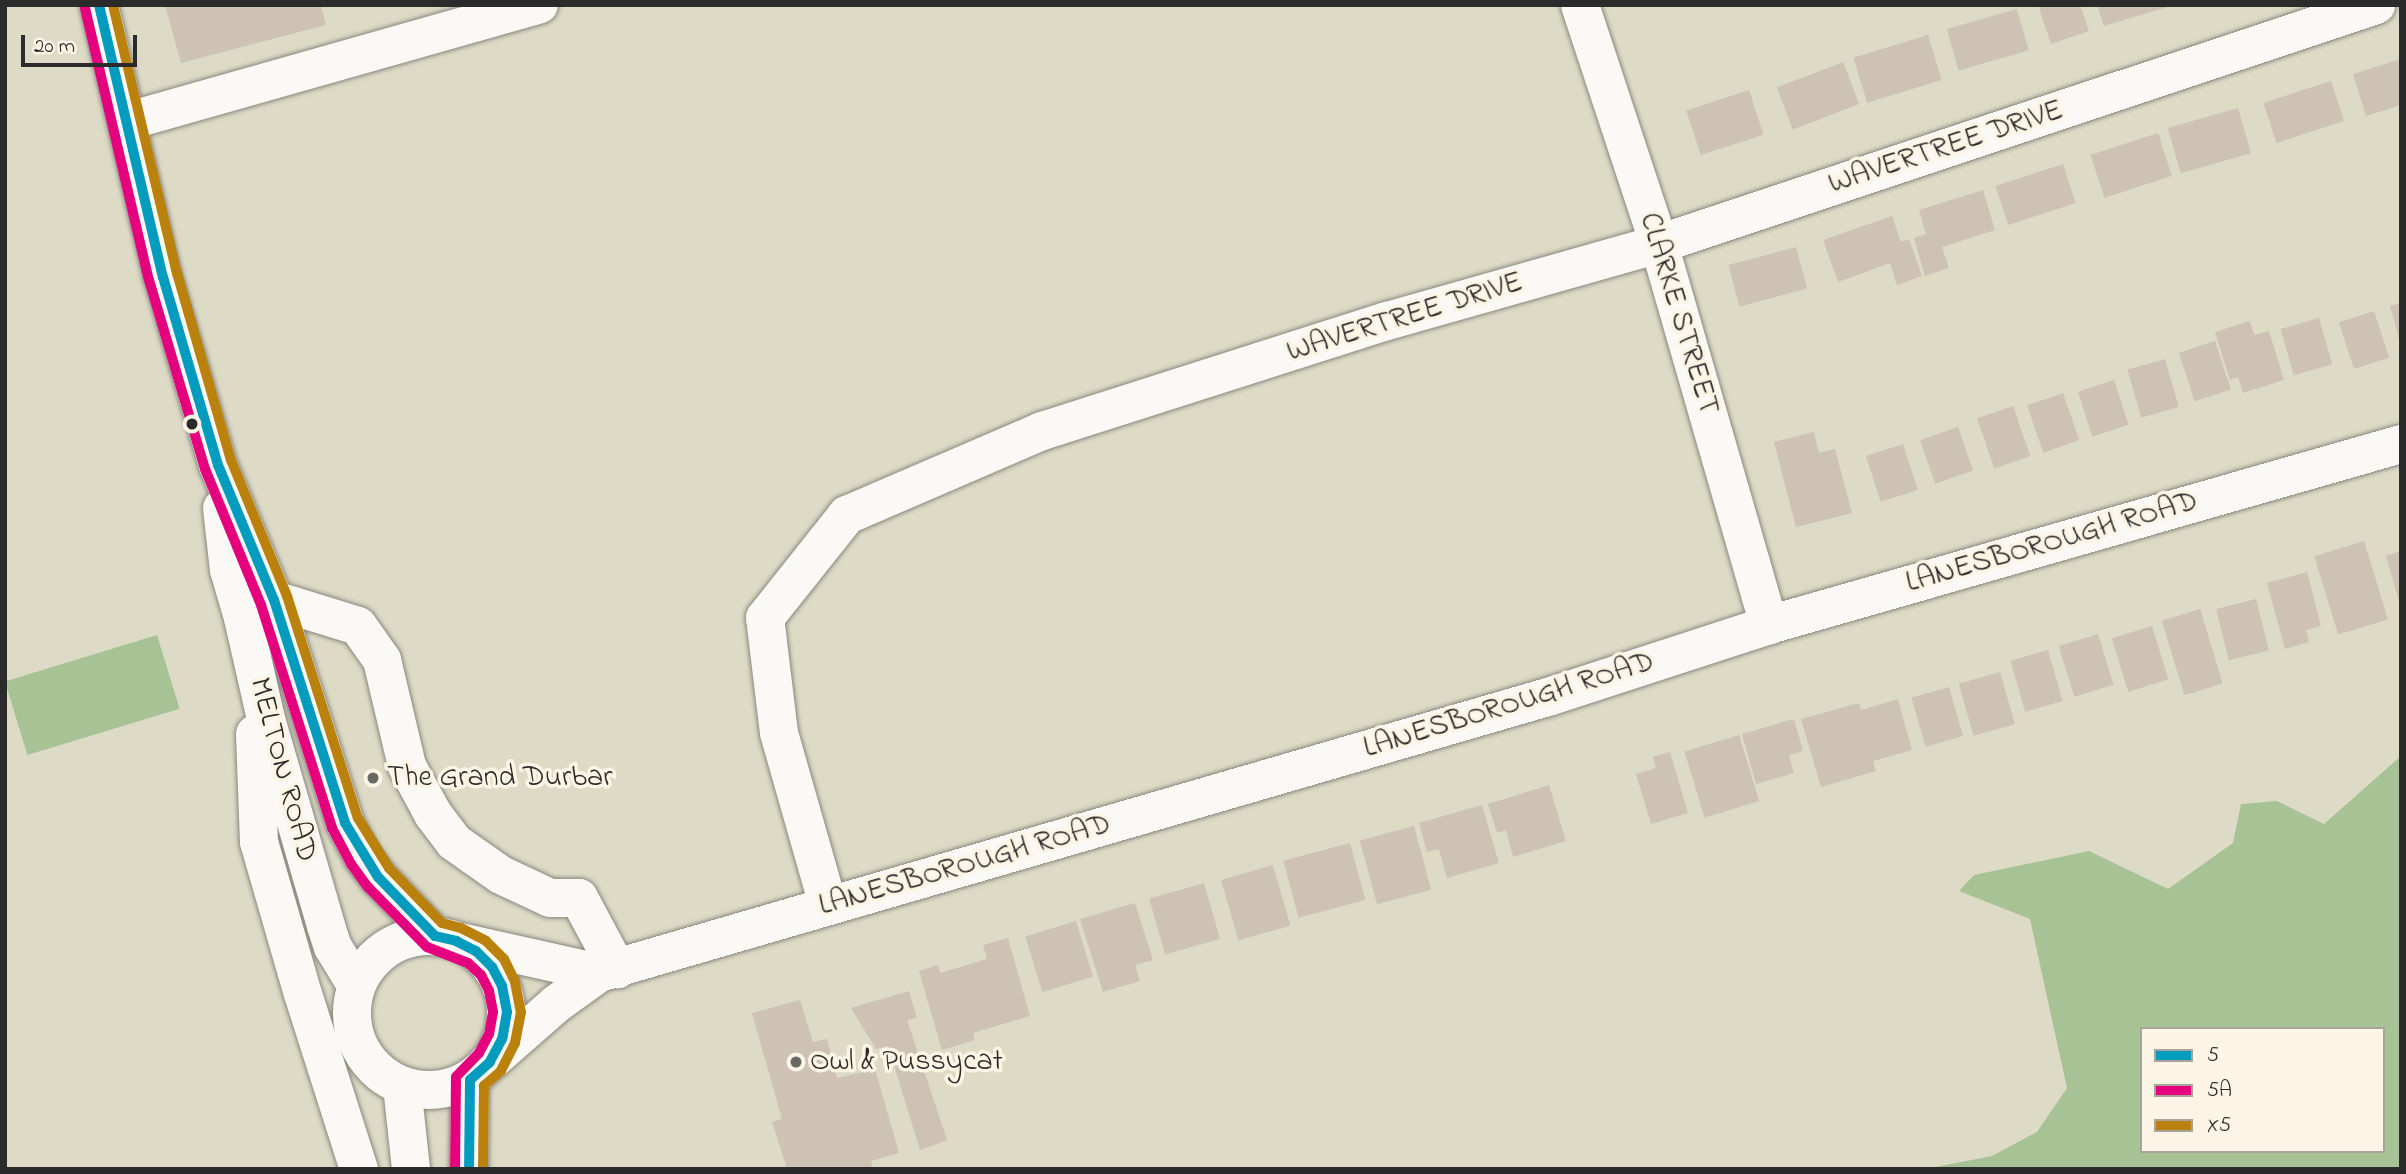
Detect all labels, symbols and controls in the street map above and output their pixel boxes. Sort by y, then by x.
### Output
scale bar [24,21,140,65]
text: 20 m [34,32,75,62]
street label: WAVERTREE DRIVE [1824,93,2068,203]
street label: CLARKE STREET [1630,209,1726,419]
street label: WAVERTREE DRIVE [1283,265,1527,371]
unlabelled marker [185,417,199,431]
street label: LANESBOROUGH ROAD [1902,484,2202,602]
street label: LANESBOROUGH ROAD [1359,645,1659,767]
street label: MELTON ROAD [240,674,324,866]
place label: The Grand Durbar [387,760,613,796]
marker: The Grand Durbar [365,770,381,786]
street label: LANESBOROUGH ROAD [815,807,1115,925]
legend [2140,1027,2385,1153]
text: 5 [2207,1041,2219,1071]
place label: Owl & Pussycat [810,1044,1003,1080]
marker: Owl & Pussycat [788,1054,804,1070]
text: 5A [2207,1076,2232,1106]
text: X5 [2207,1111,2231,1141]

